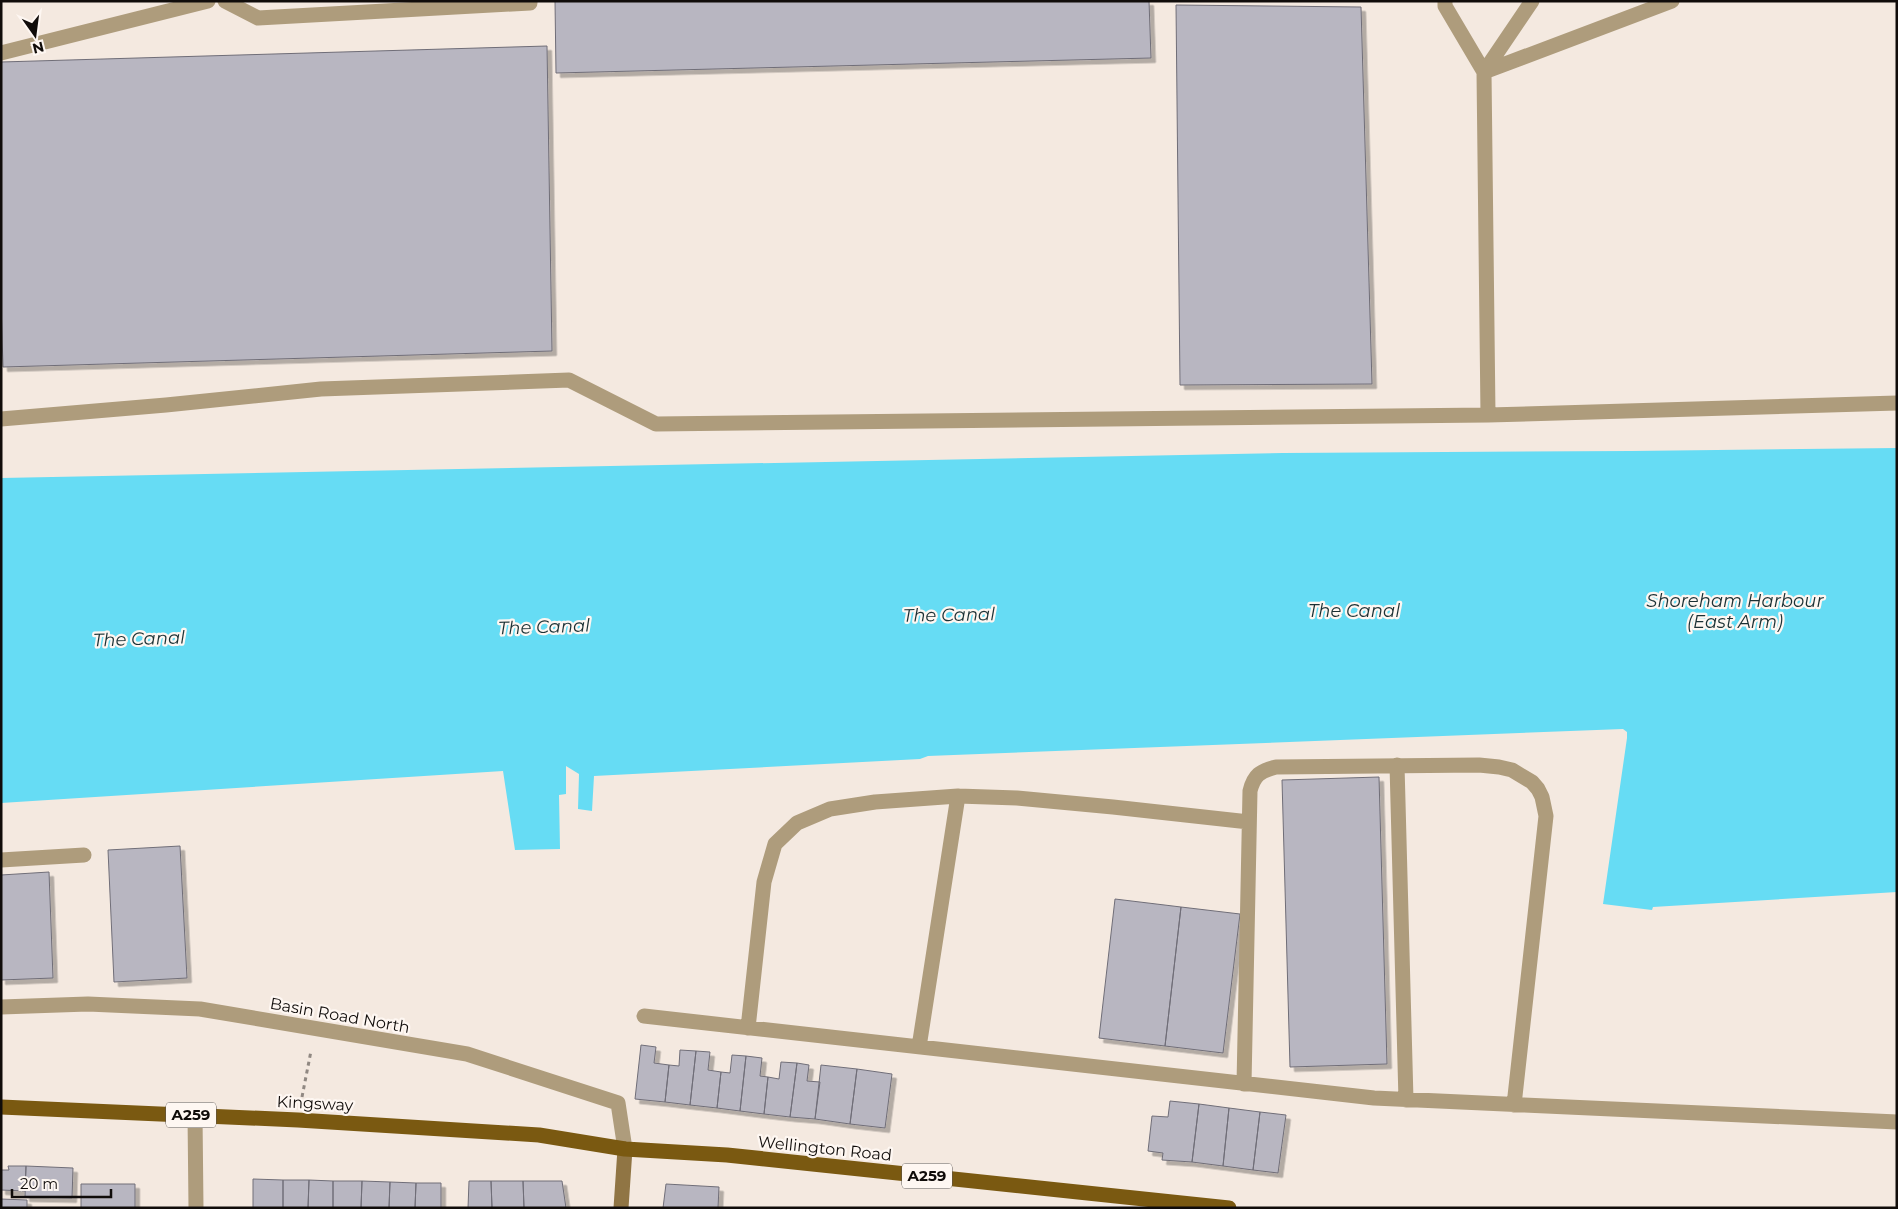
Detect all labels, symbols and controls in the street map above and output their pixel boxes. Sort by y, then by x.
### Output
north arrow [10,10,60,60]
text: N [30,38,46,58]
water label: Shoreham Harbour (East Arm) [1646,590,1824,633]
water label: The Canal [1308,600,1400,622]
water label: The Canal [903,603,995,627]
water label: The Canal [498,614,591,640]
water label: The Canal [93,626,186,652]
street label: Basin Road North [269,994,411,1037]
street label: Kingsway [276,1092,354,1115]
road number: A259 [166,1102,216,1128]
street label: Wellington Road [757,1132,893,1165]
road number: A259 [902,1164,952,1188]
scale bar [12,1166,111,1198]
text: 20 m [20,1174,58,1193]

